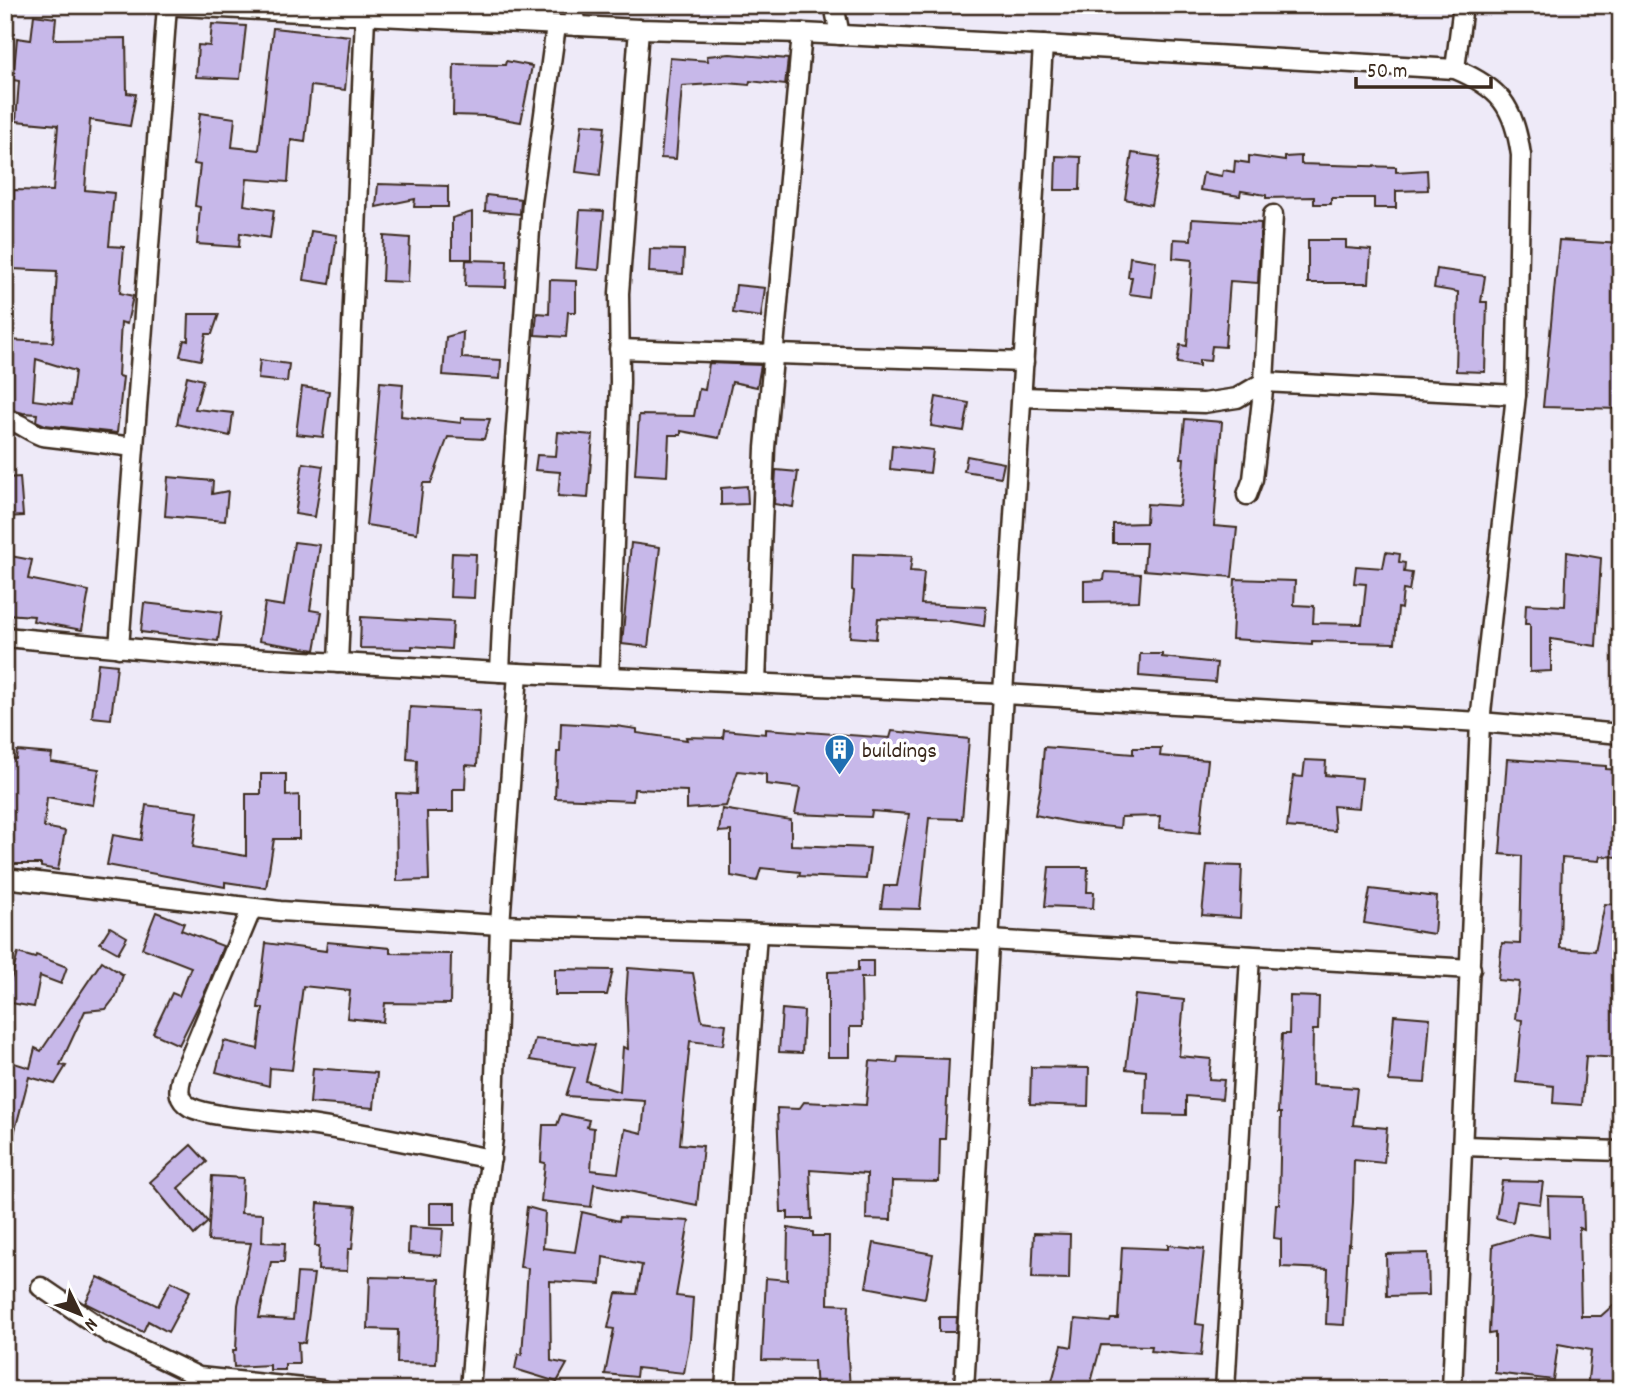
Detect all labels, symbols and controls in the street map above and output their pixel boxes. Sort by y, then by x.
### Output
scale bar [1356,46,1491,90]
text: 50 m [1367,58,1407,88]
building icon: buildings [822,732,856,776]
place label: buildings [862,736,937,769]
north arrow [46,1280,116,1350]
text: N [77,1311,103,1336]

